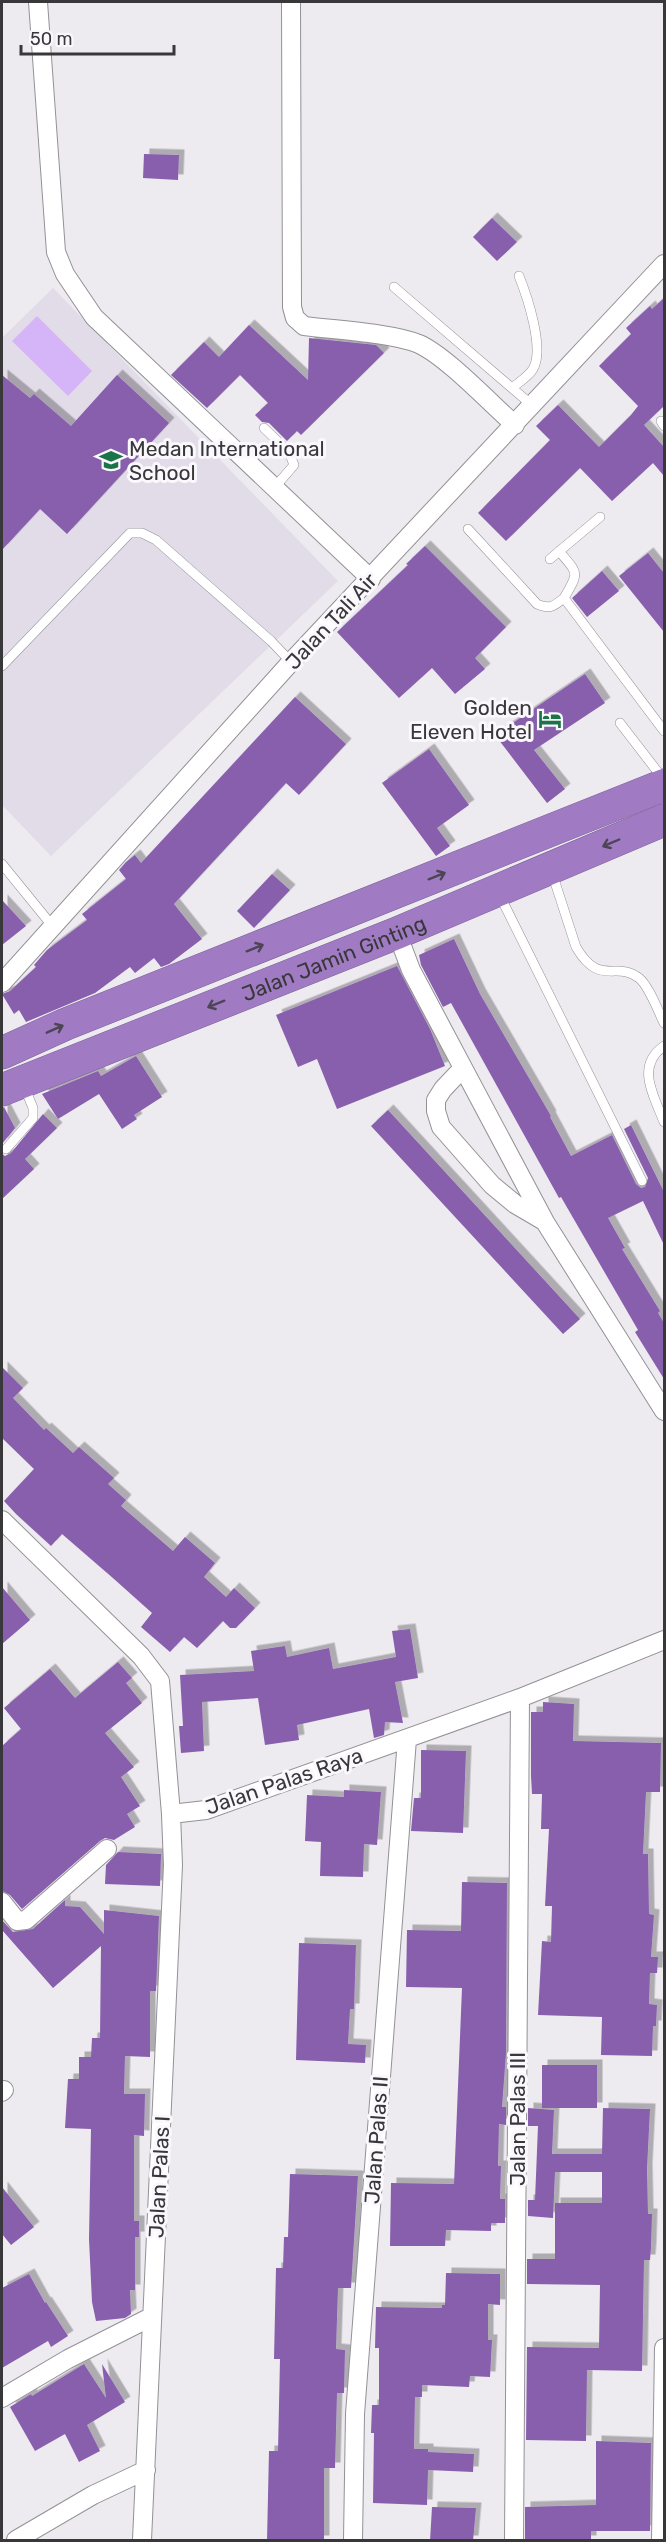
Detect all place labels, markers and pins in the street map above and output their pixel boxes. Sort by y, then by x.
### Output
place label: Medan International School [129,436,325,485]
school or university icon: Medan International School [98,447,124,473]
place label: Golden Eleven Hotel [410,695,532,744]
hotel icon: Golden Eleven Hotel [537,706,563,732]

